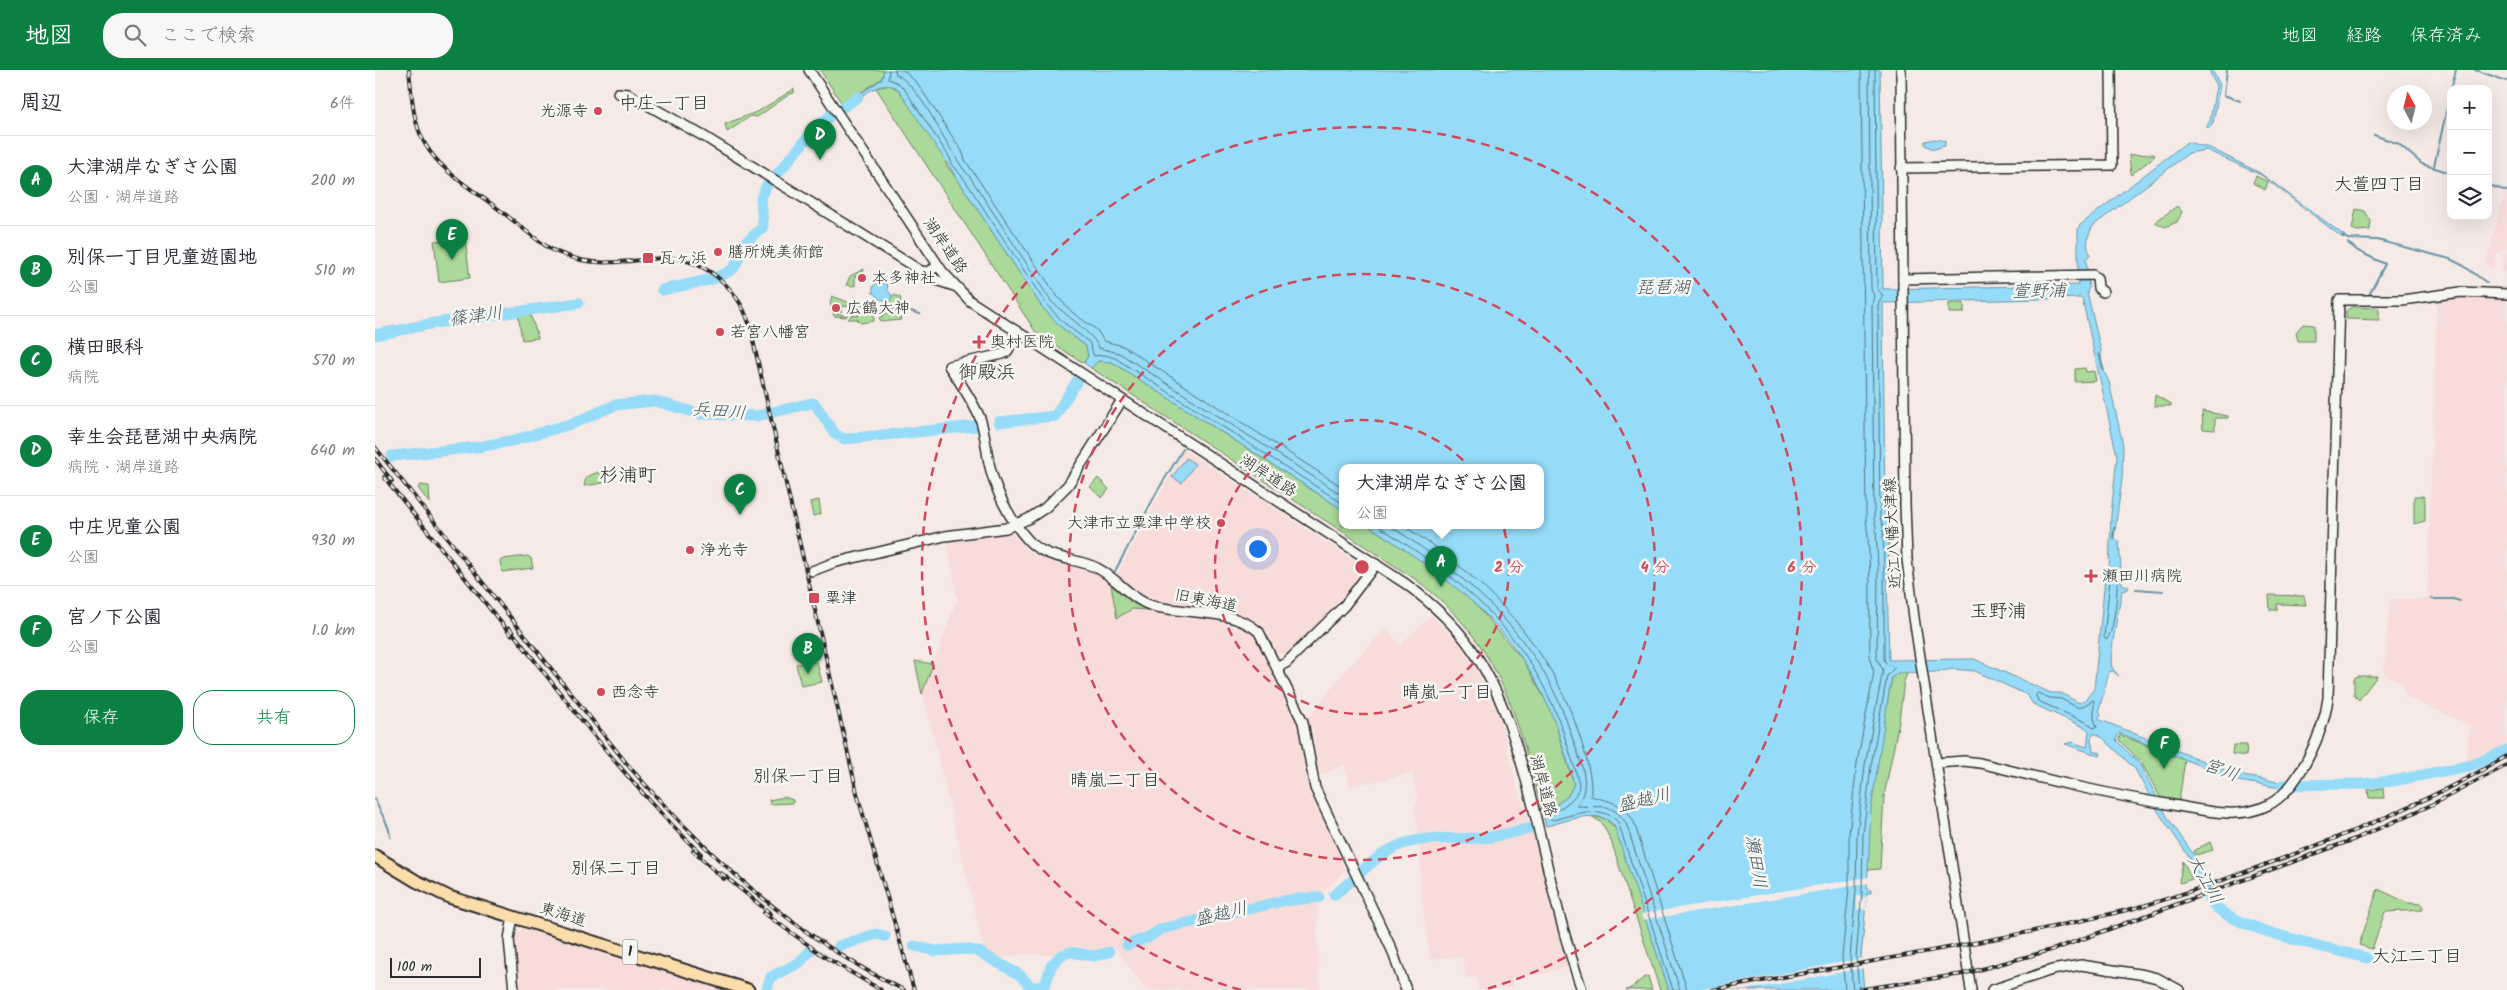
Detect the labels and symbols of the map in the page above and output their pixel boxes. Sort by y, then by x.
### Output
north arrow [2387,85,2432,130]
district label: 中庄一丁目 [619,90,709,119]
place label: 光源寺 [540,99,588,124]
marker: 光源寺 [592,105,604,117]
pin: D [804,119,836,160]
district label: 大萱四丁目 [2334,171,2424,200]
street label: 湖岸道路 [916,213,974,279]
pin: E [436,219,468,260]
place label: 膳所焼美術館 [728,240,824,265]
place label: 瓦ヶ浜 [659,246,707,271]
marker: 膳所焼美術館 [712,246,724,258]
marker: 瓦ヶ浜 [641,251,655,265]
place label: 本多神社 [872,266,936,291]
marker: 本多神社 [856,272,868,284]
water label: 琵琶湖 [1636,274,1692,303]
water label: 萱野浦 [2012,277,2068,307]
place label: 広鶴大神 [846,296,910,321]
water label: 篠津川 [447,299,505,335]
marker: 広鶴大神 [830,302,842,314]
place label: 若宮八幡宮 [730,320,810,345]
marker: 若宮八幡宮 [714,326,726,338]
place label: 奥村医院 [990,330,1054,355]
marker: 奥村医院 [972,335,986,349]
district label: 御殿浜 [958,358,1016,388]
water label: 兵田川 [691,395,747,429]
street label: 湖岸道路 [1234,448,1302,504]
district label: 杉浦町 [599,461,657,491]
pin: C [724,474,756,515]
street label: 近江八幡大津線 [1878,476,1908,590]
place label: 大津市立粟津中学校 [1067,511,1211,536]
marker: 大津市立粟津中学校 [1215,517,1227,529]
your location [1245,536,1271,562]
place label: 浄光寺 [700,538,748,563]
marker: 浄光寺 [684,544,696,556]
pin: A [1425,546,1457,587]
text: 2 分 [1494,556,1524,580]
text: 4 分 [1641,556,1669,580]
text: 6 分 [1788,556,1816,580]
centre of rings [1353,558,1371,576]
place label: 瀬田川病院 [2102,564,2182,589]
marker: 瀬田川病院 [2084,569,2098,583]
street label: 旧東海道 [1172,583,1240,619]
place label: 粟津 [825,586,857,611]
marker: 粟津 [807,591,821,605]
district label: 玉野浦 [1969,597,2027,627]
pin: B [792,633,824,674]
district label: 晴嵐一丁目 [1402,679,1492,708]
place label: 西念寺 [611,680,659,705]
marker: 西念寺 [595,686,607,698]
pin: F [2148,728,2180,769]
water label: 宮川 [2199,751,2243,791]
street label: 湖岸道路 [1523,752,1563,820]
district label: 別保一丁目 [753,763,843,792]
district label: 晴嵐二丁目 [1070,767,1160,796]
water label: 盛越川 [1614,781,1674,821]
water label: 瀬田川 [1736,833,1774,891]
water label: 大江川 [2178,849,2230,911]
district label: 別保二丁目 [571,855,661,884]
water label: 盛越川 [1191,895,1251,935]
street label: 東海道 [536,896,590,934]
road number: 1 [623,940,637,964]
district label: 大江二丁目 [2372,943,2462,972]
scale bar [390,955,481,978]

